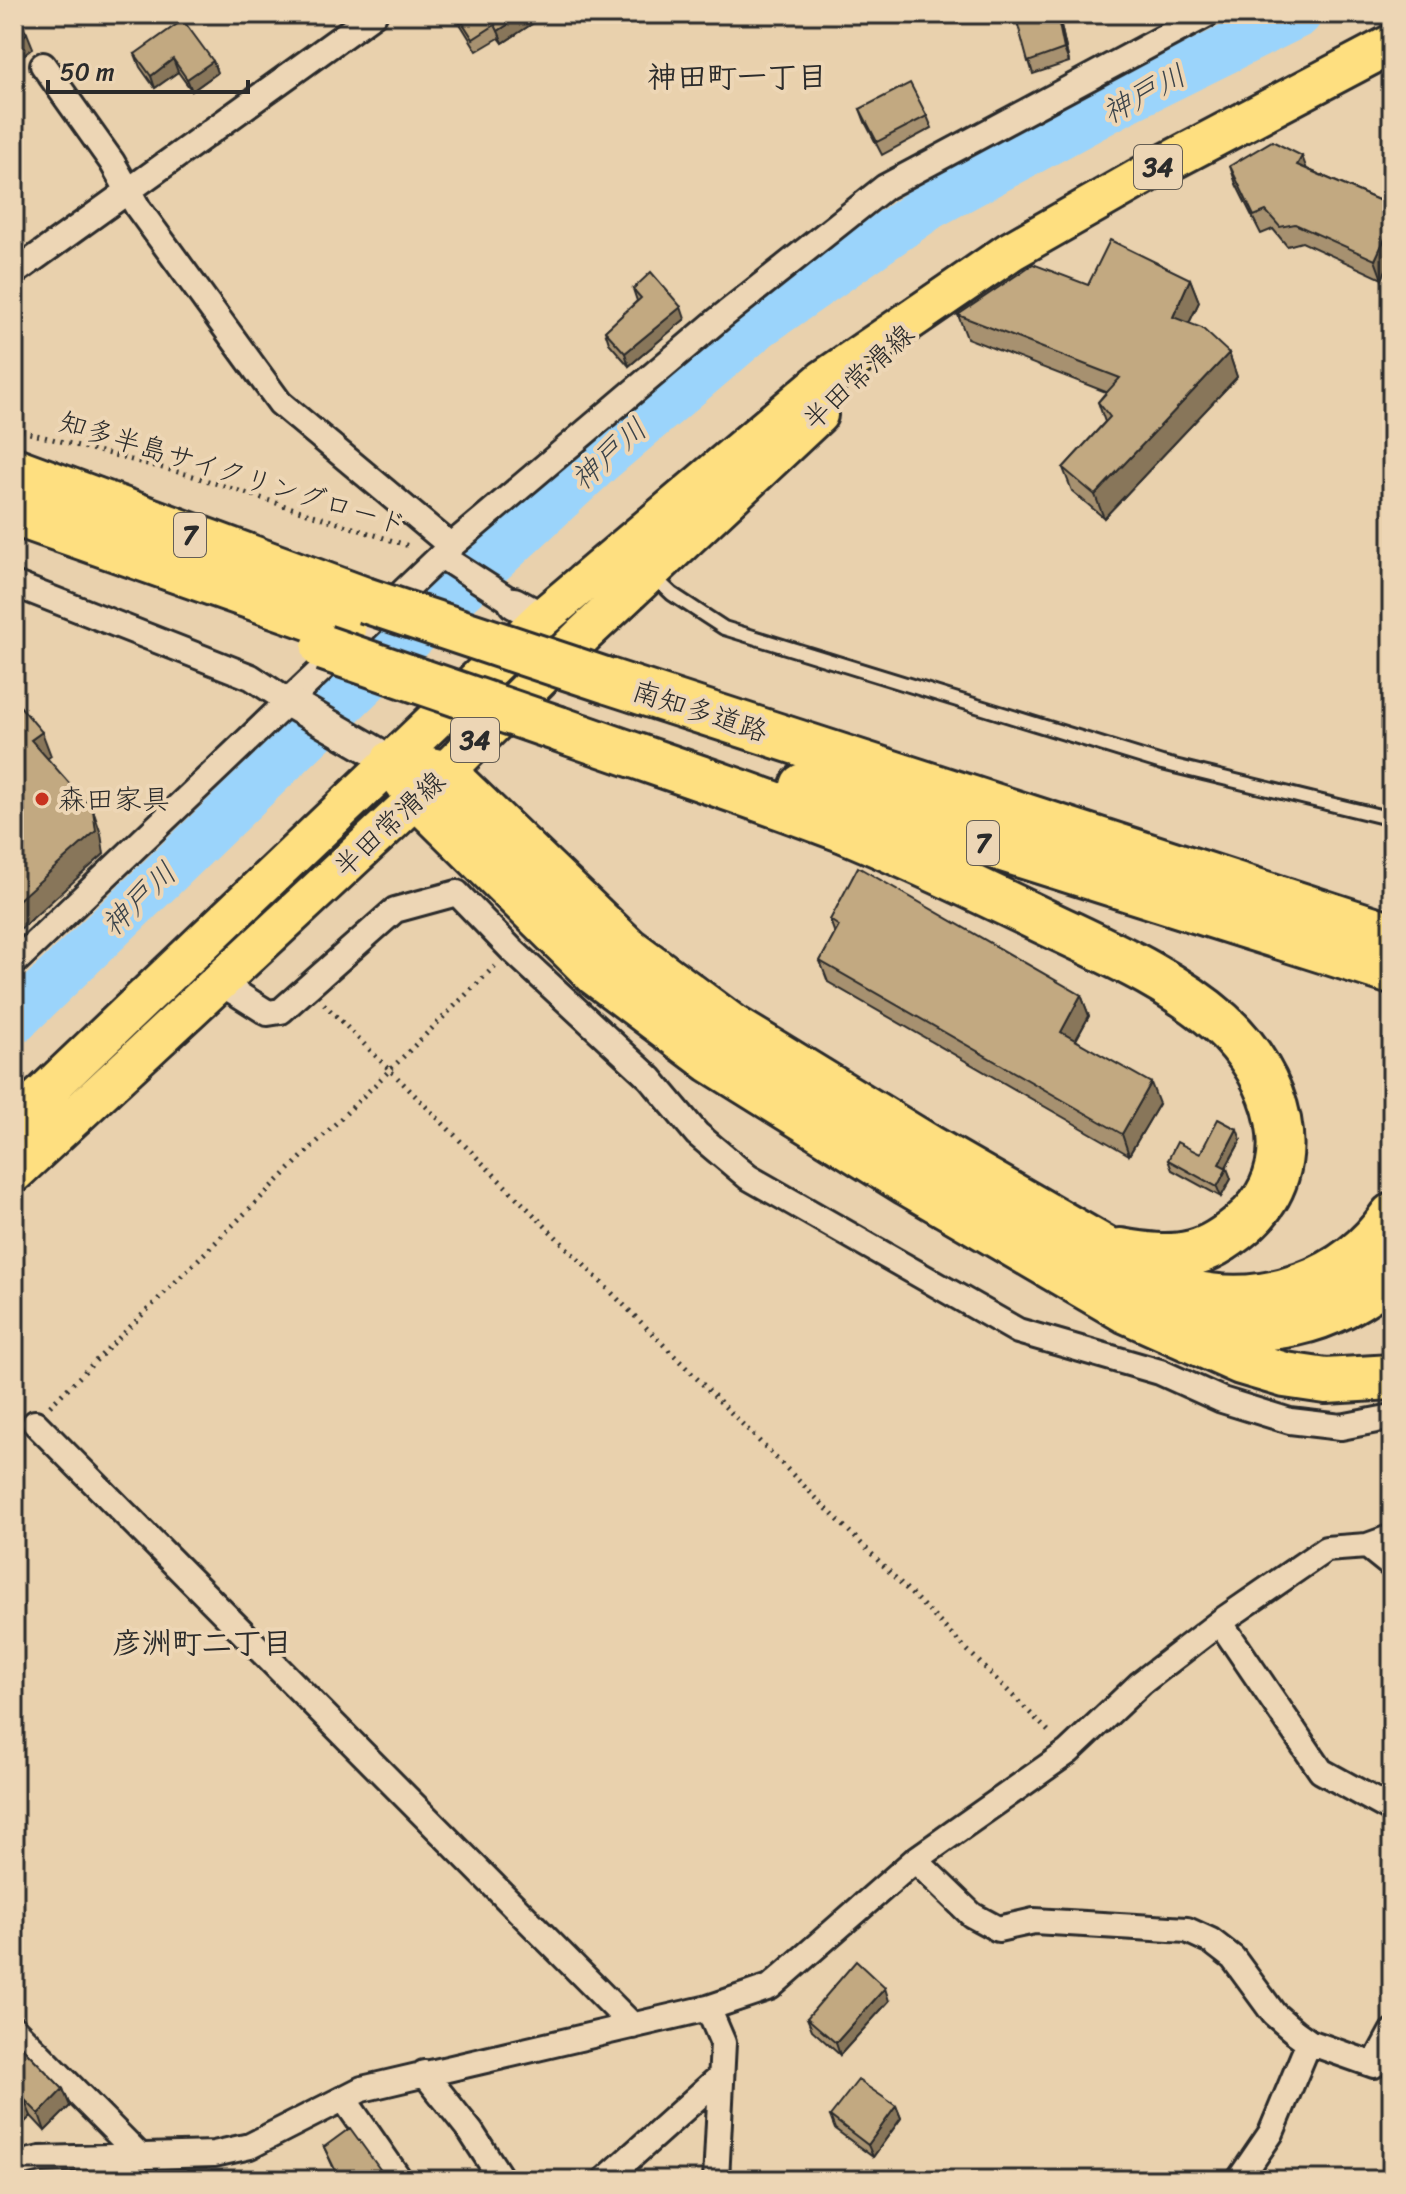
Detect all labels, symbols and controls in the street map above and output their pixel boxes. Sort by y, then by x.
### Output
scale bar [48,44,248,94]
water label: 神戸川 [1092,49,1196,139]
district label: 神田町一丁目 [647,50,827,104]
text: 50 m [60,51,115,93]
road number: 34 [1134,145,1182,189]
street label: 半田常滑線 [790,311,926,443]
street label: 知多半島サイクリングロード [53,397,413,549]
water label: 神戸川 [557,404,661,504]
road number: 7 [174,513,206,557]
street label: 南知多道路 [626,666,774,756]
road number: 34 [451,718,499,762]
street label: 半田常滑線 [321,758,457,890]
place label: 森田家具 [58,775,170,824]
marker: 森田家具 [33,790,51,808]
road number: 7 [967,821,999,865]
water label: 神戸川 [88,848,190,950]
district label: 彦洲町二丁目 [112,1616,292,1670]

